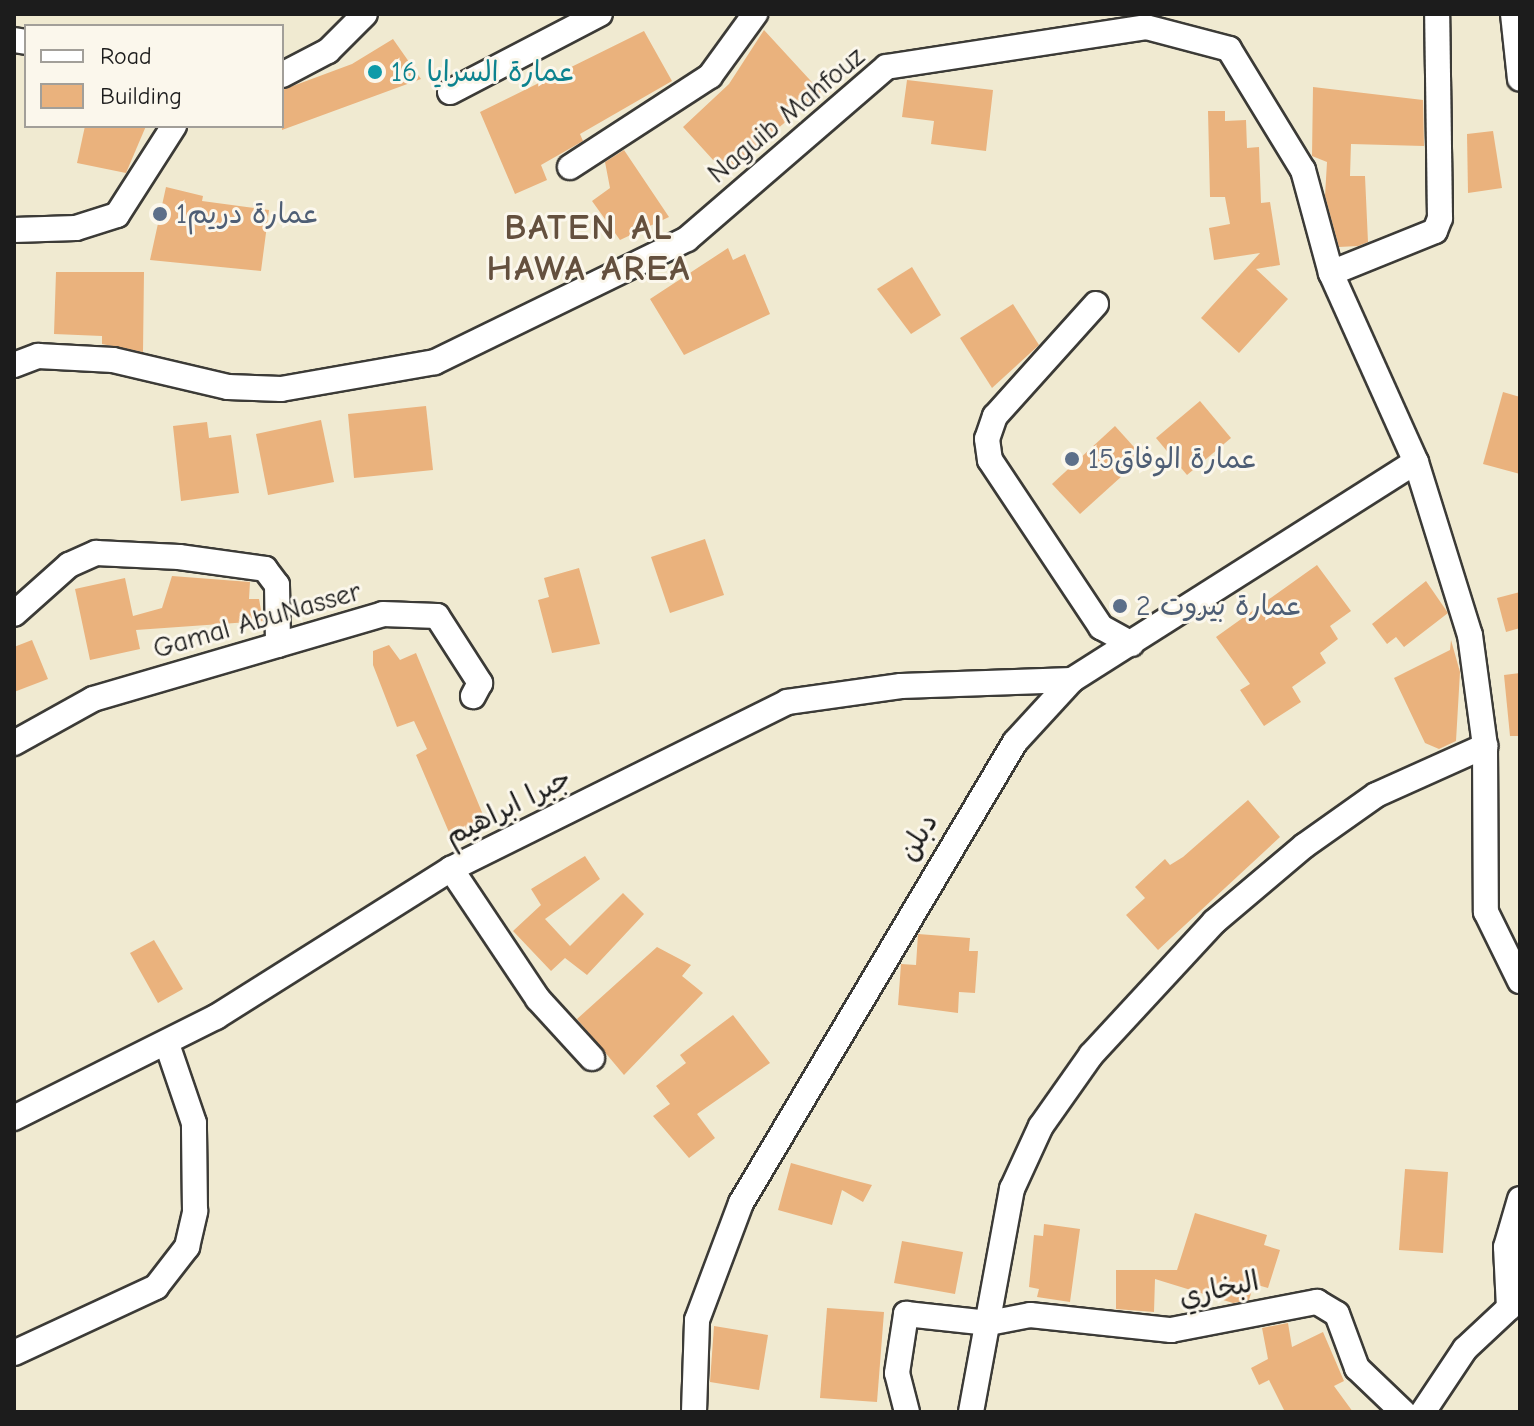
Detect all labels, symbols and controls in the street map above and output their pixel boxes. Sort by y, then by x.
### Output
legend [24,24,284,128]
street label: Naguib Mahfouz [701,40,871,190]
text: Road [100,42,152,70]
place label: عمارة السرايا 16 [391,55,576,89]
marker: عمارة السرايا 16 [366,63,384,81]
text: Building [100,82,182,110]
place label: عمارة دريم1 [176,197,320,231]
marker: عمارة دريم1 [151,205,169,223]
district label: BATEN AL HAWA AREA [487,205,691,290]
place label: عمارة الوفاق15 [1088,442,1258,476]
marker: عمارة الوفاق15 [1063,450,1081,468]
street label: Gamal AbuNasser [149,574,365,666]
place label: عمارة بيروت 2 [1136,589,1303,623]
marker: عمارة بيروت 2 [1111,597,1129,615]
street label: جبرا ابراهيم [439,761,577,853]
street label: دبلن [891,807,945,867]
street label: البخاري [1176,1264,1262,1314]

